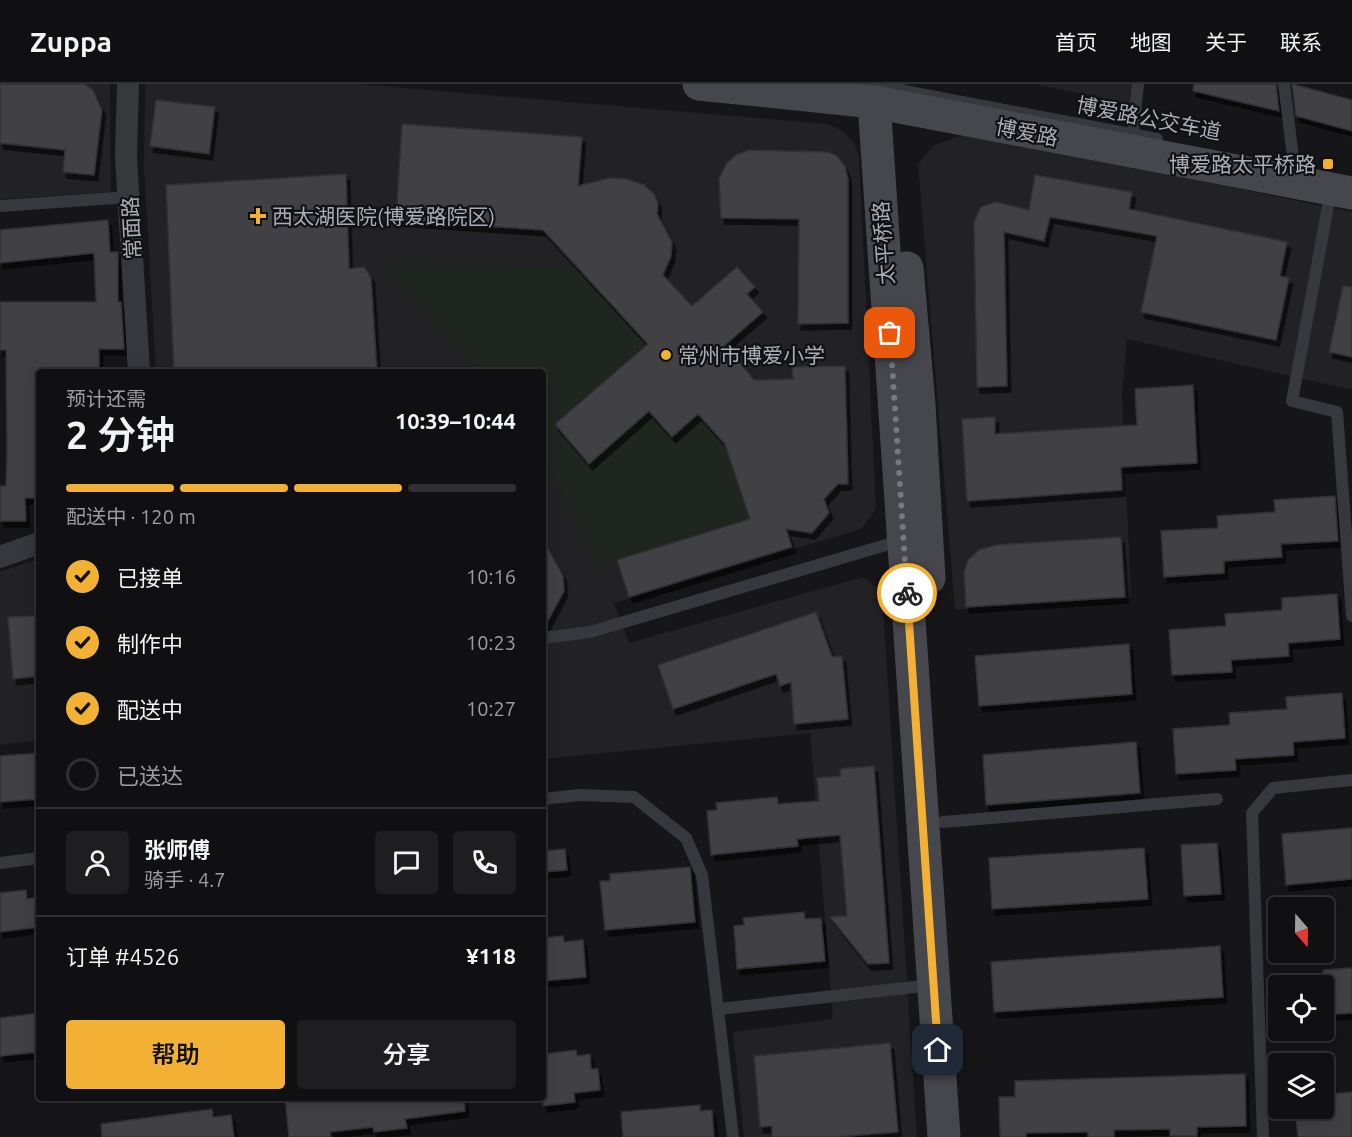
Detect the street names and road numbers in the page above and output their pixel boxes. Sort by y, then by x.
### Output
street label: 博爱路公交车道 [1075,92,1223,144]
street label: 博爱路 [994,114,1060,150]
street label: 常面路 [117,196,145,260]
street label: 太平桥路 [868,200,898,286]

